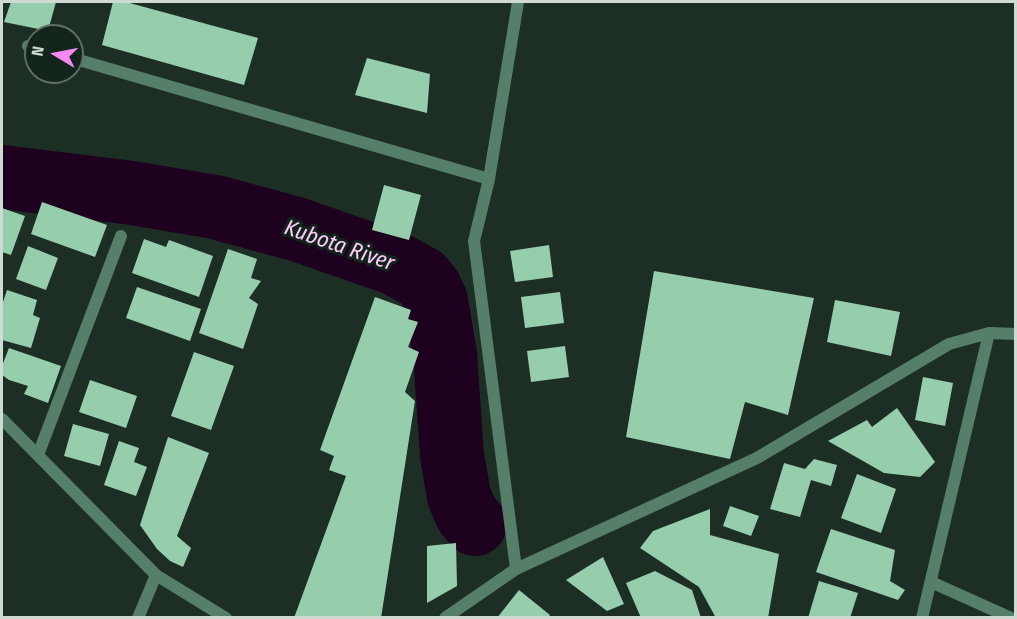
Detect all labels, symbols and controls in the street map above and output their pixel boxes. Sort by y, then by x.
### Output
north arrow [24,24,84,84]
text: N [28,45,48,58]
water label: Kubota River [281,215,397,277]

